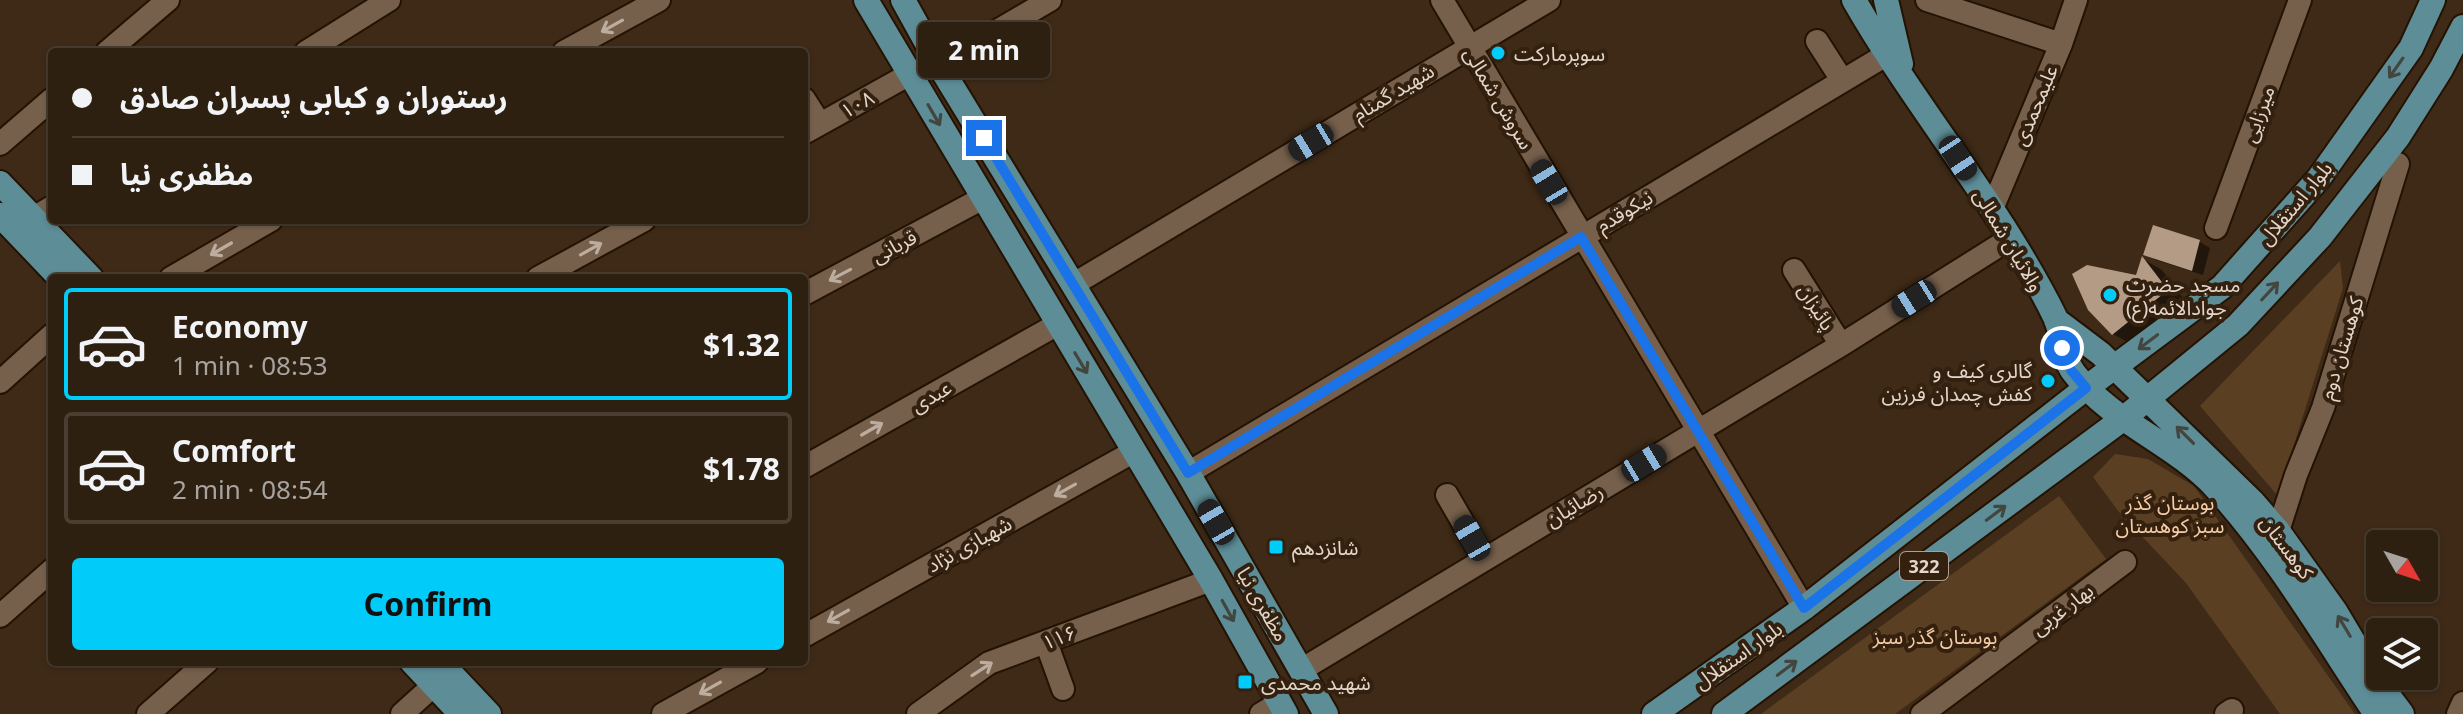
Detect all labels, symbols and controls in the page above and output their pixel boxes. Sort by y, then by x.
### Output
one-way arrow [600,19,624,34]
callout: 2 min [918,22,1050,78]
text: 2 min [948,32,1020,68]
place label: سوپرمارکت [1514,40,1605,67]
street label: سروش شمالی [1458,42,1540,154]
marker: سوپرمارکت [1489,44,1507,62]
street label: شهید گمنام [1347,57,1440,129]
one-way arrow [2388,57,2404,79]
street label: علیمحمدی [2006,60,2064,150]
text: رستوران و کبابی پسران صادق [120,76,508,117]
street label: میرزایی [2235,82,2281,146]
street label: ۱۰۸ [835,84,879,124]
one-way arrow [926,103,942,126]
car [1284,119,1338,165]
route end [966,120,1002,156]
car [1935,131,1981,185]
text: مظفری نیا [120,153,253,194]
car [1526,155,1572,209]
street label: بلوار استقلال [2252,155,2338,251]
street label: والائیان شمالی [1968,183,2050,297]
street label: نیکوقدم [1591,184,1658,240]
street label: قربانی [867,223,921,269]
one-way arrow [210,241,233,257]
one-way arrow [579,241,602,257]
one-way arrow [829,267,853,283]
place label: مسجد حضرت جوادالائمه(ع) [2126,271,2241,323]
car [1887,276,1941,322]
street label: پائیزان [1792,278,1842,336]
one-way arrow [2260,281,2279,301]
marker: مسجد حضرت جوادالائمه(ع) [2101,286,2119,304]
street label: کوهستان دوم [2313,292,2372,403]
text: Economy [172,306,308,347]
icon: car [76,308,148,380]
text: $1.32 [703,324,780,365]
route start [2044,330,2080,366]
one-way arrow [2138,333,2159,350]
text: 1 min · 08:53 [172,347,328,383]
one-way arrow [1073,351,1089,374]
place label: گالری کیف و کفش چمدان فرزین [1881,357,2033,407]
marker: گالری کیف و کفش چمدان فرزین [2039,372,2057,390]
street label: عبدی [906,374,956,418]
one-way arrow [860,421,883,437]
one-way arrow [2176,426,2195,445]
text: Comfort [172,430,296,471]
icon: car [76,432,148,504]
car [1617,440,1671,486]
text: $1.78 [703,448,780,489]
text: 2 min · 08:54 [172,471,328,507]
street label: رضائیان [1540,477,1608,533]
one-way arrow [1054,483,1078,498]
park label: بوستان گذر سبز کوهستان [2116,489,2224,539]
car [1194,495,1238,549]
one-way arrow [1985,504,2006,521]
street label: شهبازی نژاد [922,510,1016,578]
street label: کوهستان [2254,510,2320,585]
car [1450,511,1494,565]
north arrow [2366,530,2438,602]
map controls [2366,530,2438,690]
place label: شانزدهم [1292,534,1358,563]
marker: شانزدهم [1267,538,1285,556]
road number: 322 [1900,552,1948,580]
button: Confirm [72,558,784,650]
street label: مظفری نیا [1231,562,1295,646]
street label: بهار غربی [2025,577,2099,641]
one-way arrow [1220,598,1236,622]
one-way arrow [827,609,850,625]
street label: بلوار استقلال [1689,615,1787,695]
one-way arrow [2335,615,2351,638]
street label: ۱۱۶ [1038,618,1080,656]
button: layers [2366,618,2438,690]
park label: بوستان گذر سبز [1872,623,1997,650]
one-way arrow [1776,659,1797,676]
one-way arrow [970,661,992,678]
place label: شهید محمدی [1261,669,1371,696]
marker: شهید محمدی [1236,673,1254,691]
one-way arrow [699,680,722,696]

